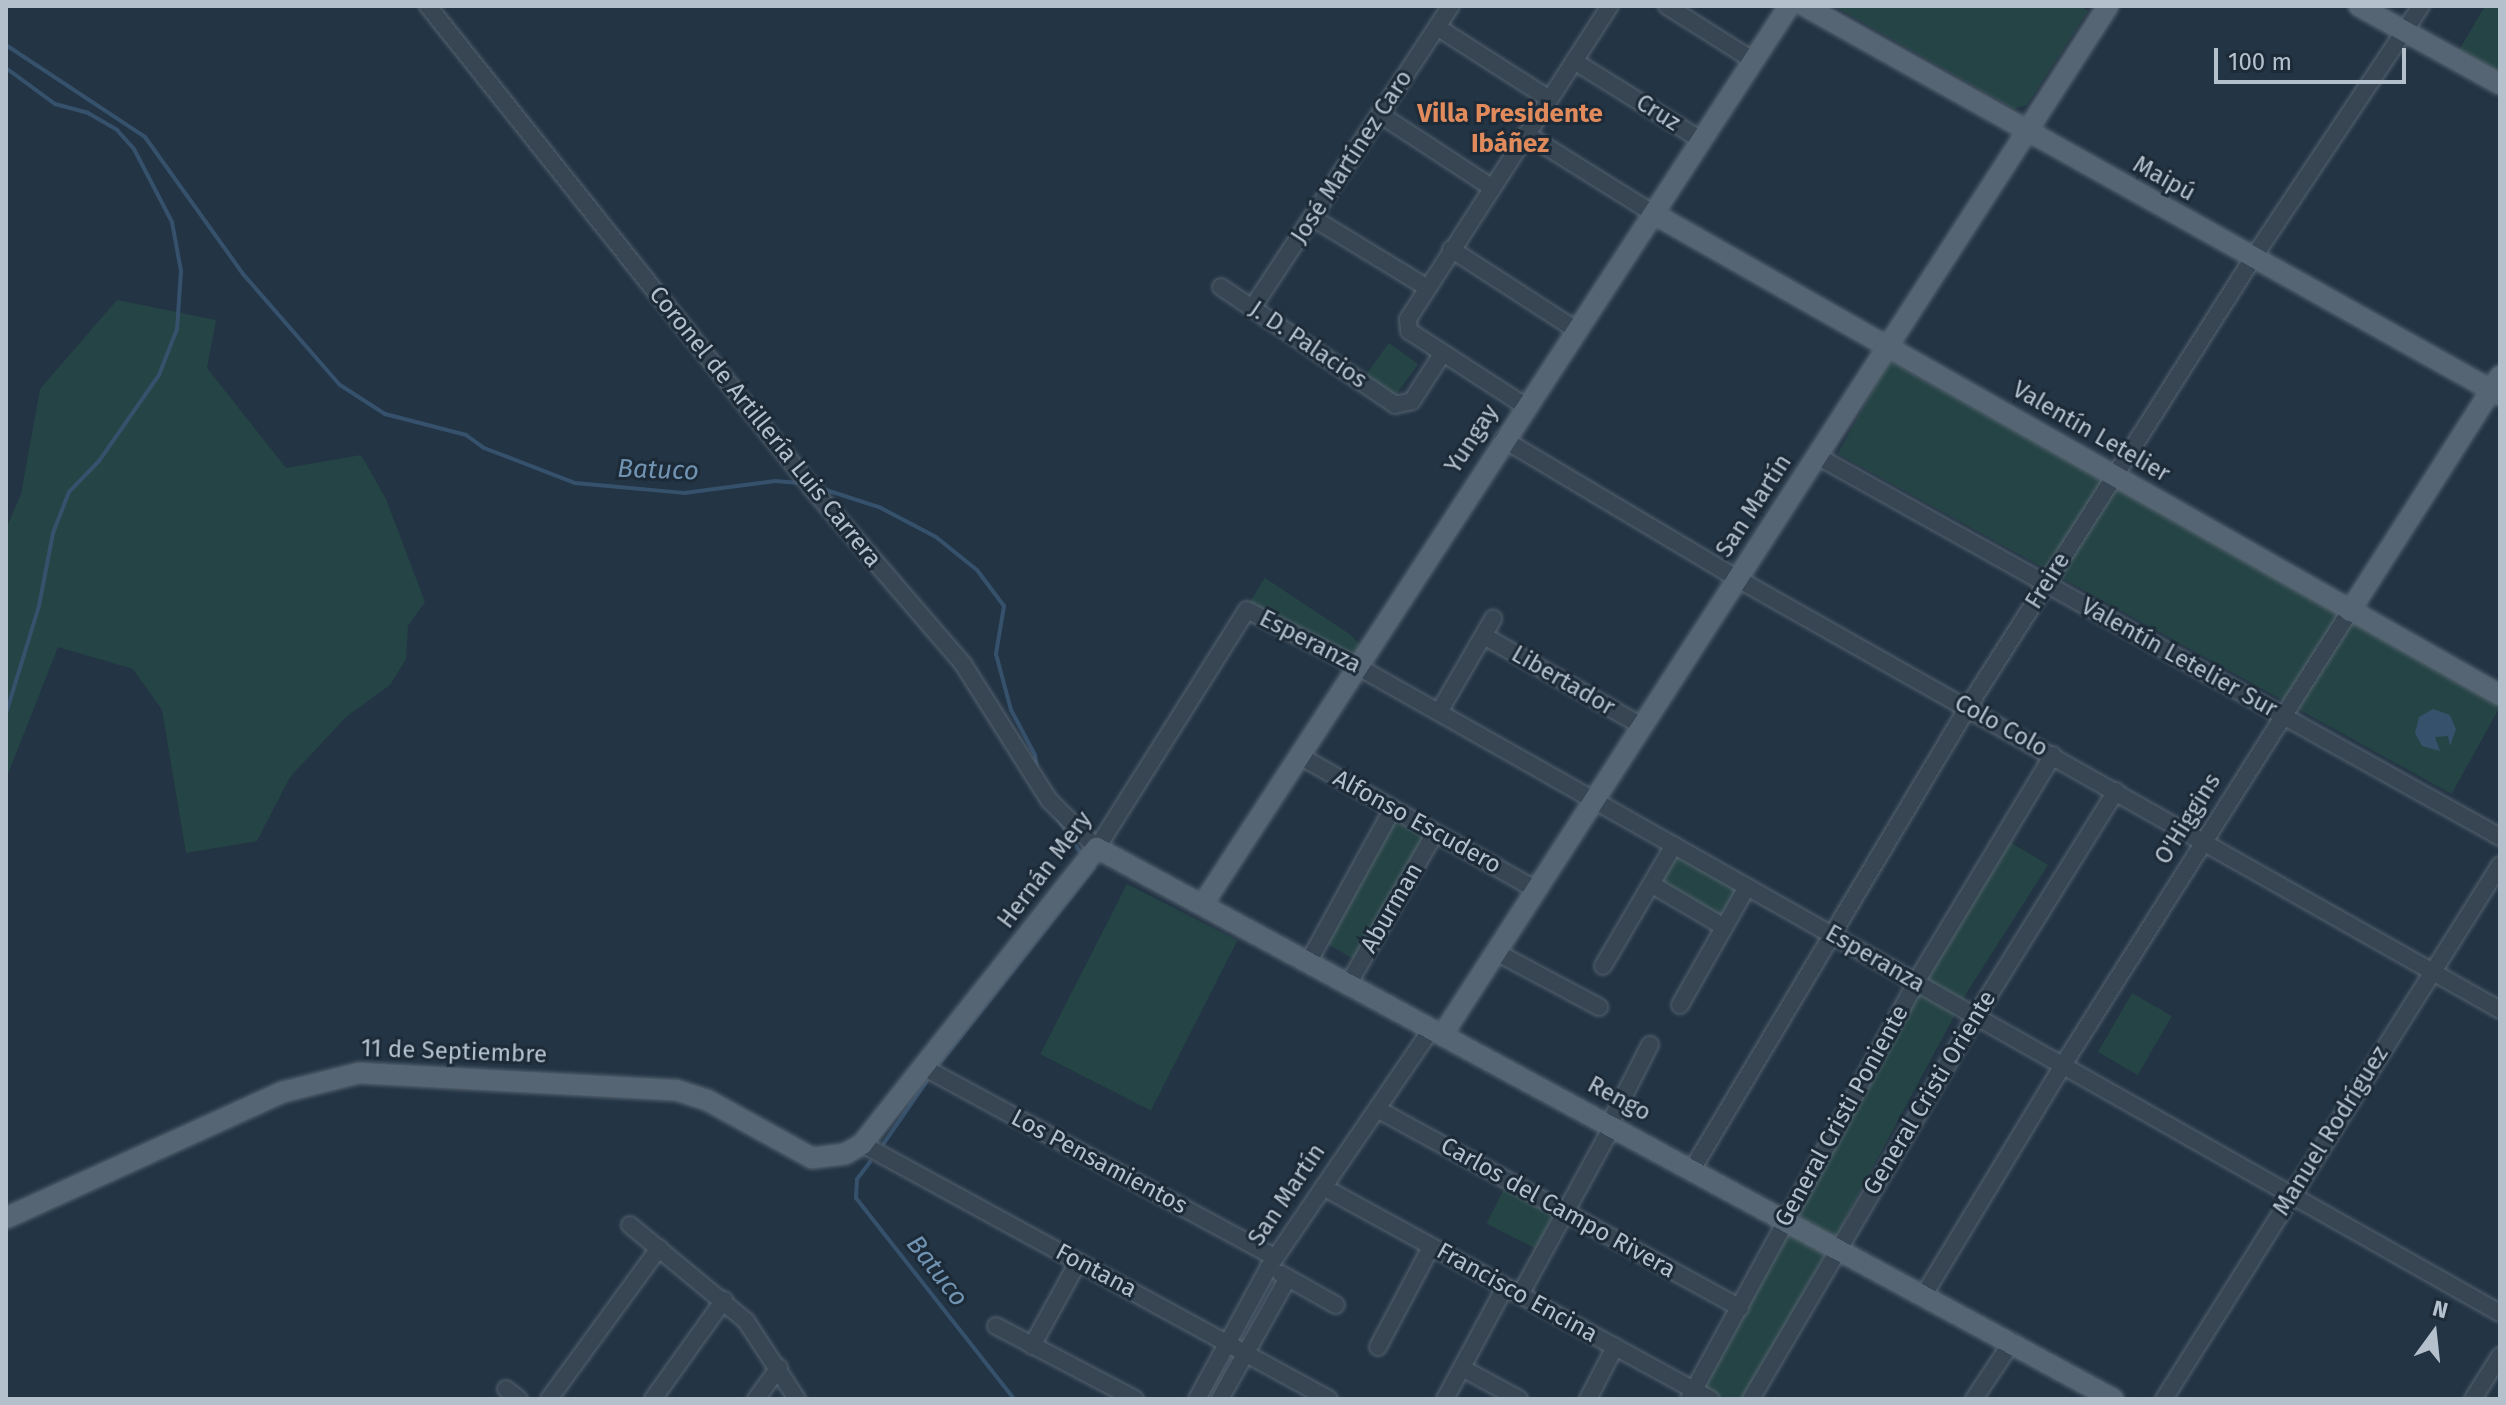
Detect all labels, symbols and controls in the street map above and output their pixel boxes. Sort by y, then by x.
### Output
scale bar [2218,32,2410,82]
text: 100 m [2228,48,2292,76]
street label: José Martínez Caro [1285,65,1419,249]
street label: Cruz [1631,88,1685,138]
district label: Villa Presidente Ibáñez [1417,98,1603,160]
street label: Maipú [2128,150,2200,208]
street label: Coronel de Artillería Luis Carrera [643,281,887,573]
street label: J. D. Palacios [1244,295,1372,395]
street label: Valentín Letelier [2007,375,2175,489]
street label: Yungay [1439,399,1505,479]
street label: San Martín [1710,449,1798,563]
water label: Batuco [617,453,699,487]
street label: Freire [2020,548,2076,614]
street label: Valentín Letelier Sur [2076,592,2282,724]
street label: Esperanza [1254,604,1366,680]
street label: Libertador [1506,640,1620,722]
street label: Colo Colo [1949,689,2053,763]
street label: Alfonso Escudero [1328,764,1506,880]
street label: O'Higgins [2149,768,2227,870]
street label: Hernán Mery [992,806,1098,934]
street label: Aburman [1355,858,1429,958]
street label: Esperanza [1820,919,1930,999]
street label: General Cristi Oriente [1858,986,2002,1200]
street label: General Cristi Poniente [1769,1000,1915,1232]
street label: 11 de Septiembre [361,1034,547,1070]
street label: Manuel Rodríguez [2267,1041,2395,1221]
street label: Rengo [1582,1070,1656,1128]
street label: Los Pensamientos [1006,1103,1192,1221]
street label: Carlos del Campo Rivera [1436,1131,1680,1285]
street label: San Martín [1242,1138,1332,1252]
water label: Batuco [900,1229,974,1313]
street label: Francisco Encina [1432,1237,1602,1349]
street label: Fontana [1051,1238,1141,1304]
north arrow [2394,1293,2474,1373]
text: N [2430,1294,2451,1324]

